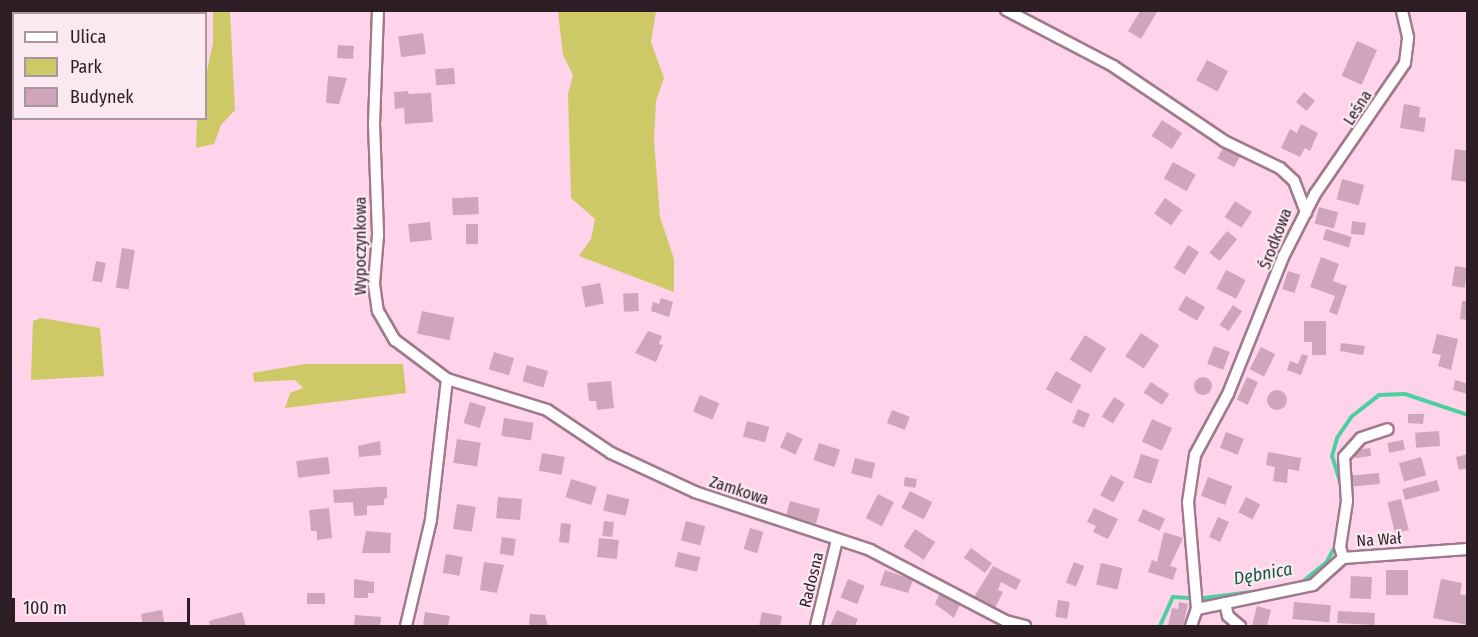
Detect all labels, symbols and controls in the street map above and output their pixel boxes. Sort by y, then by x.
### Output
legend [12,12,207,120]
text: Ulica [70,26,106,48]
text: Park [70,56,102,78]
text: Budynek [70,86,134,108]
street label: Leśna [1340,87,1376,129]
street label: Wypoczynkowa [351,197,371,295]
street label: Środkowa [1256,206,1296,272]
street label: Zamkowa [707,472,771,510]
street label: Na Wał [1356,529,1402,551]
street label: Radosna [796,550,828,610]
water label: Dębnica [1232,558,1294,590]
scale bar [15,586,194,624]
text: 100 m [23,597,67,619]

